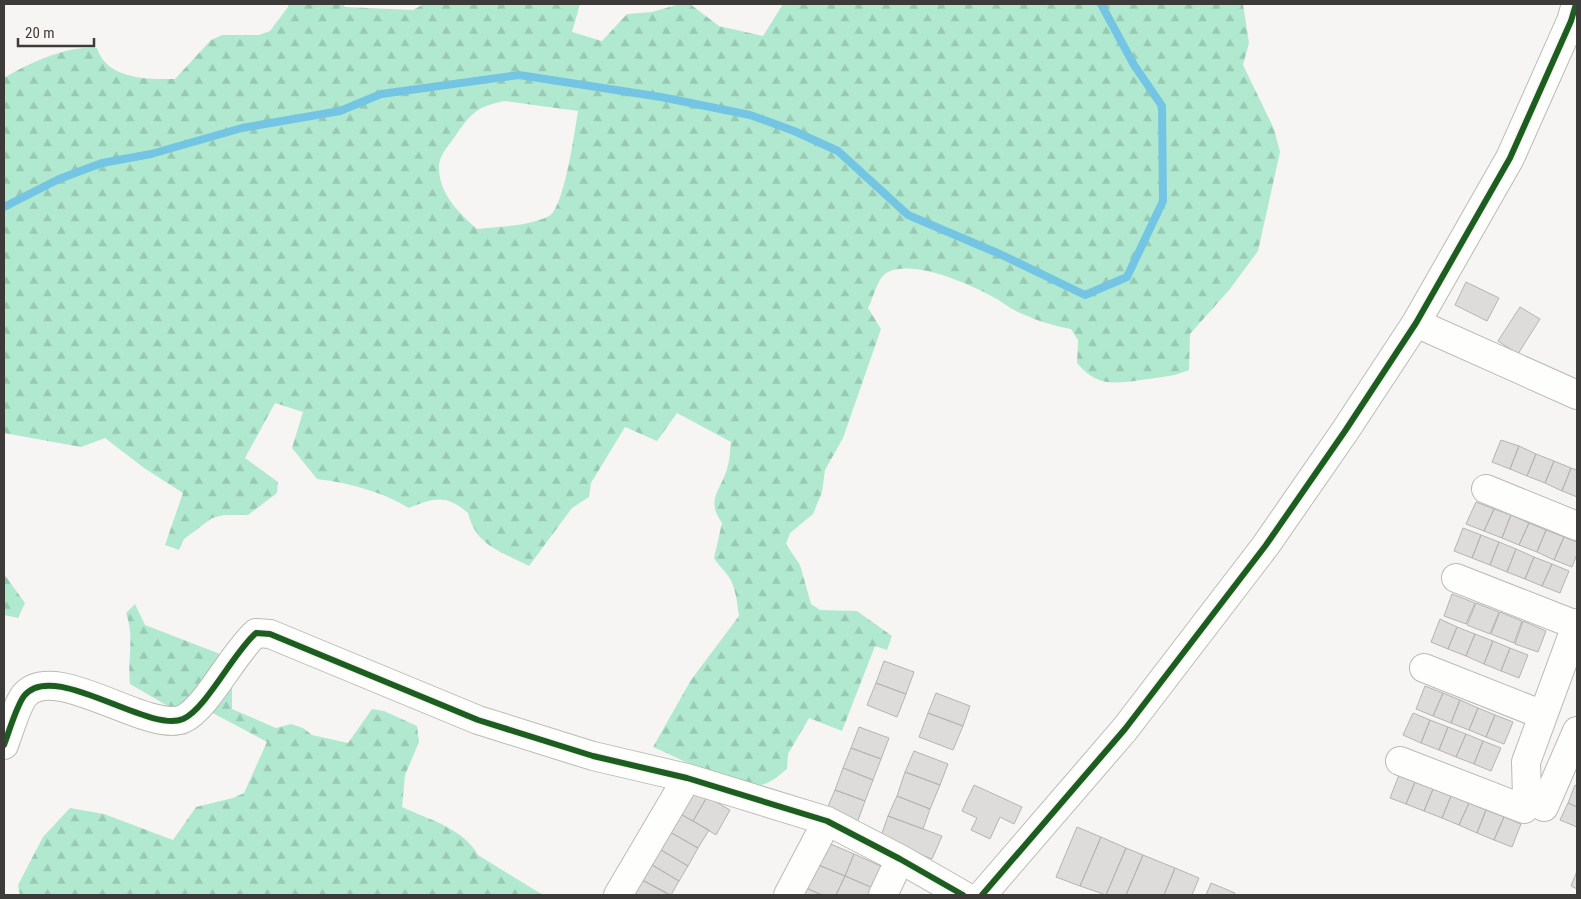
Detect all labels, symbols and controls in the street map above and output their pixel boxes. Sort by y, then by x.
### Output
scale bar [18,15,94,47]
text: 20 m [25,24,55,42]

